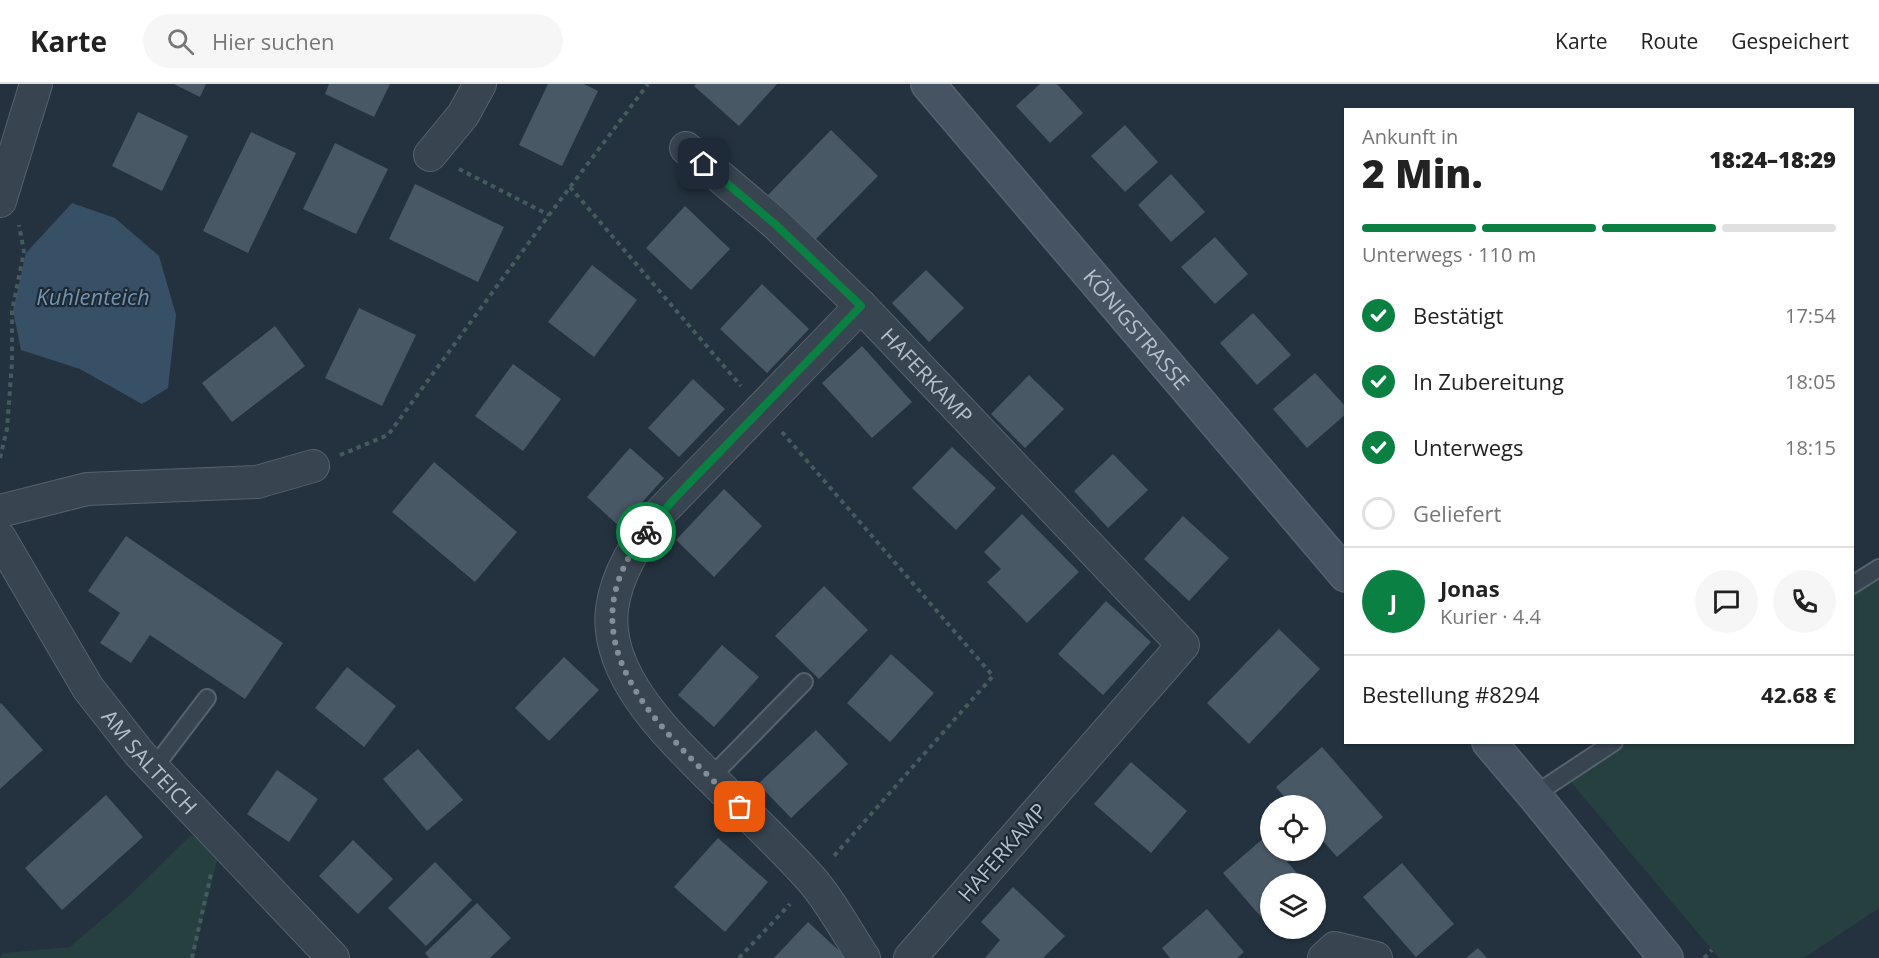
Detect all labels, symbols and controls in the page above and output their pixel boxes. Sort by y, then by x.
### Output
search box [143,14,563,68]
text: Karte [30,22,107,60]
icon: search [164,25,197,58]
text: Hier suchen [212,26,335,56]
text: Karte [1555,27,1607,55]
text: Route [1640,27,1698,55]
text: Gespeichert [1731,27,1849,55]
text: Ankunft in [1362,123,1458,150]
pin [678,138,729,189]
text: 18:24–18:29 [1709,144,1836,174]
text: 2 Min. [1362,146,1483,199]
icon: home [687,147,720,180]
text: Unterwegs · 110 m [1362,241,1536,268]
street label: KÖNIGSTRASSE [1077,263,1196,395]
water label: Kuhlenteich [36,281,150,311]
icon: check [1362,299,1395,332]
text: Bestätigt [1413,300,1503,330]
text: 17:54 [1785,302,1836,329]
street label: HAFERKAMP [875,322,979,429]
icon: check [1362,365,1395,398]
text: In Zubereitung [1413,366,1564,396]
text: 18:05 [1785,368,1836,395]
icon: check [1362,431,1395,464]
text: Unterwegs [1413,432,1524,462]
text: 18:15 [1785,434,1836,461]
text: Geliefert [1413,498,1501,528]
courier [616,502,676,562]
icon: bike [630,516,663,549]
button: chat [1695,570,1758,633]
button: phone [1773,570,1836,633]
text: Jonas [1440,573,1500,603]
text: J [1390,586,1397,616]
text: Kurier · 4.4 [1440,603,1541,630]
text: Bestellung #8294 [1362,679,1540,709]
text: 42.68 € [1761,679,1836,709]
street label: AM SALTEICH [96,703,204,820]
pin [714,781,765,832]
icon: bag [723,790,756,823]
map controls [1260,795,1326,939]
button: locate [1260,795,1326,861]
street label: HAFERKAMP [951,797,1053,907]
button: layers [1260,873,1326,939]

